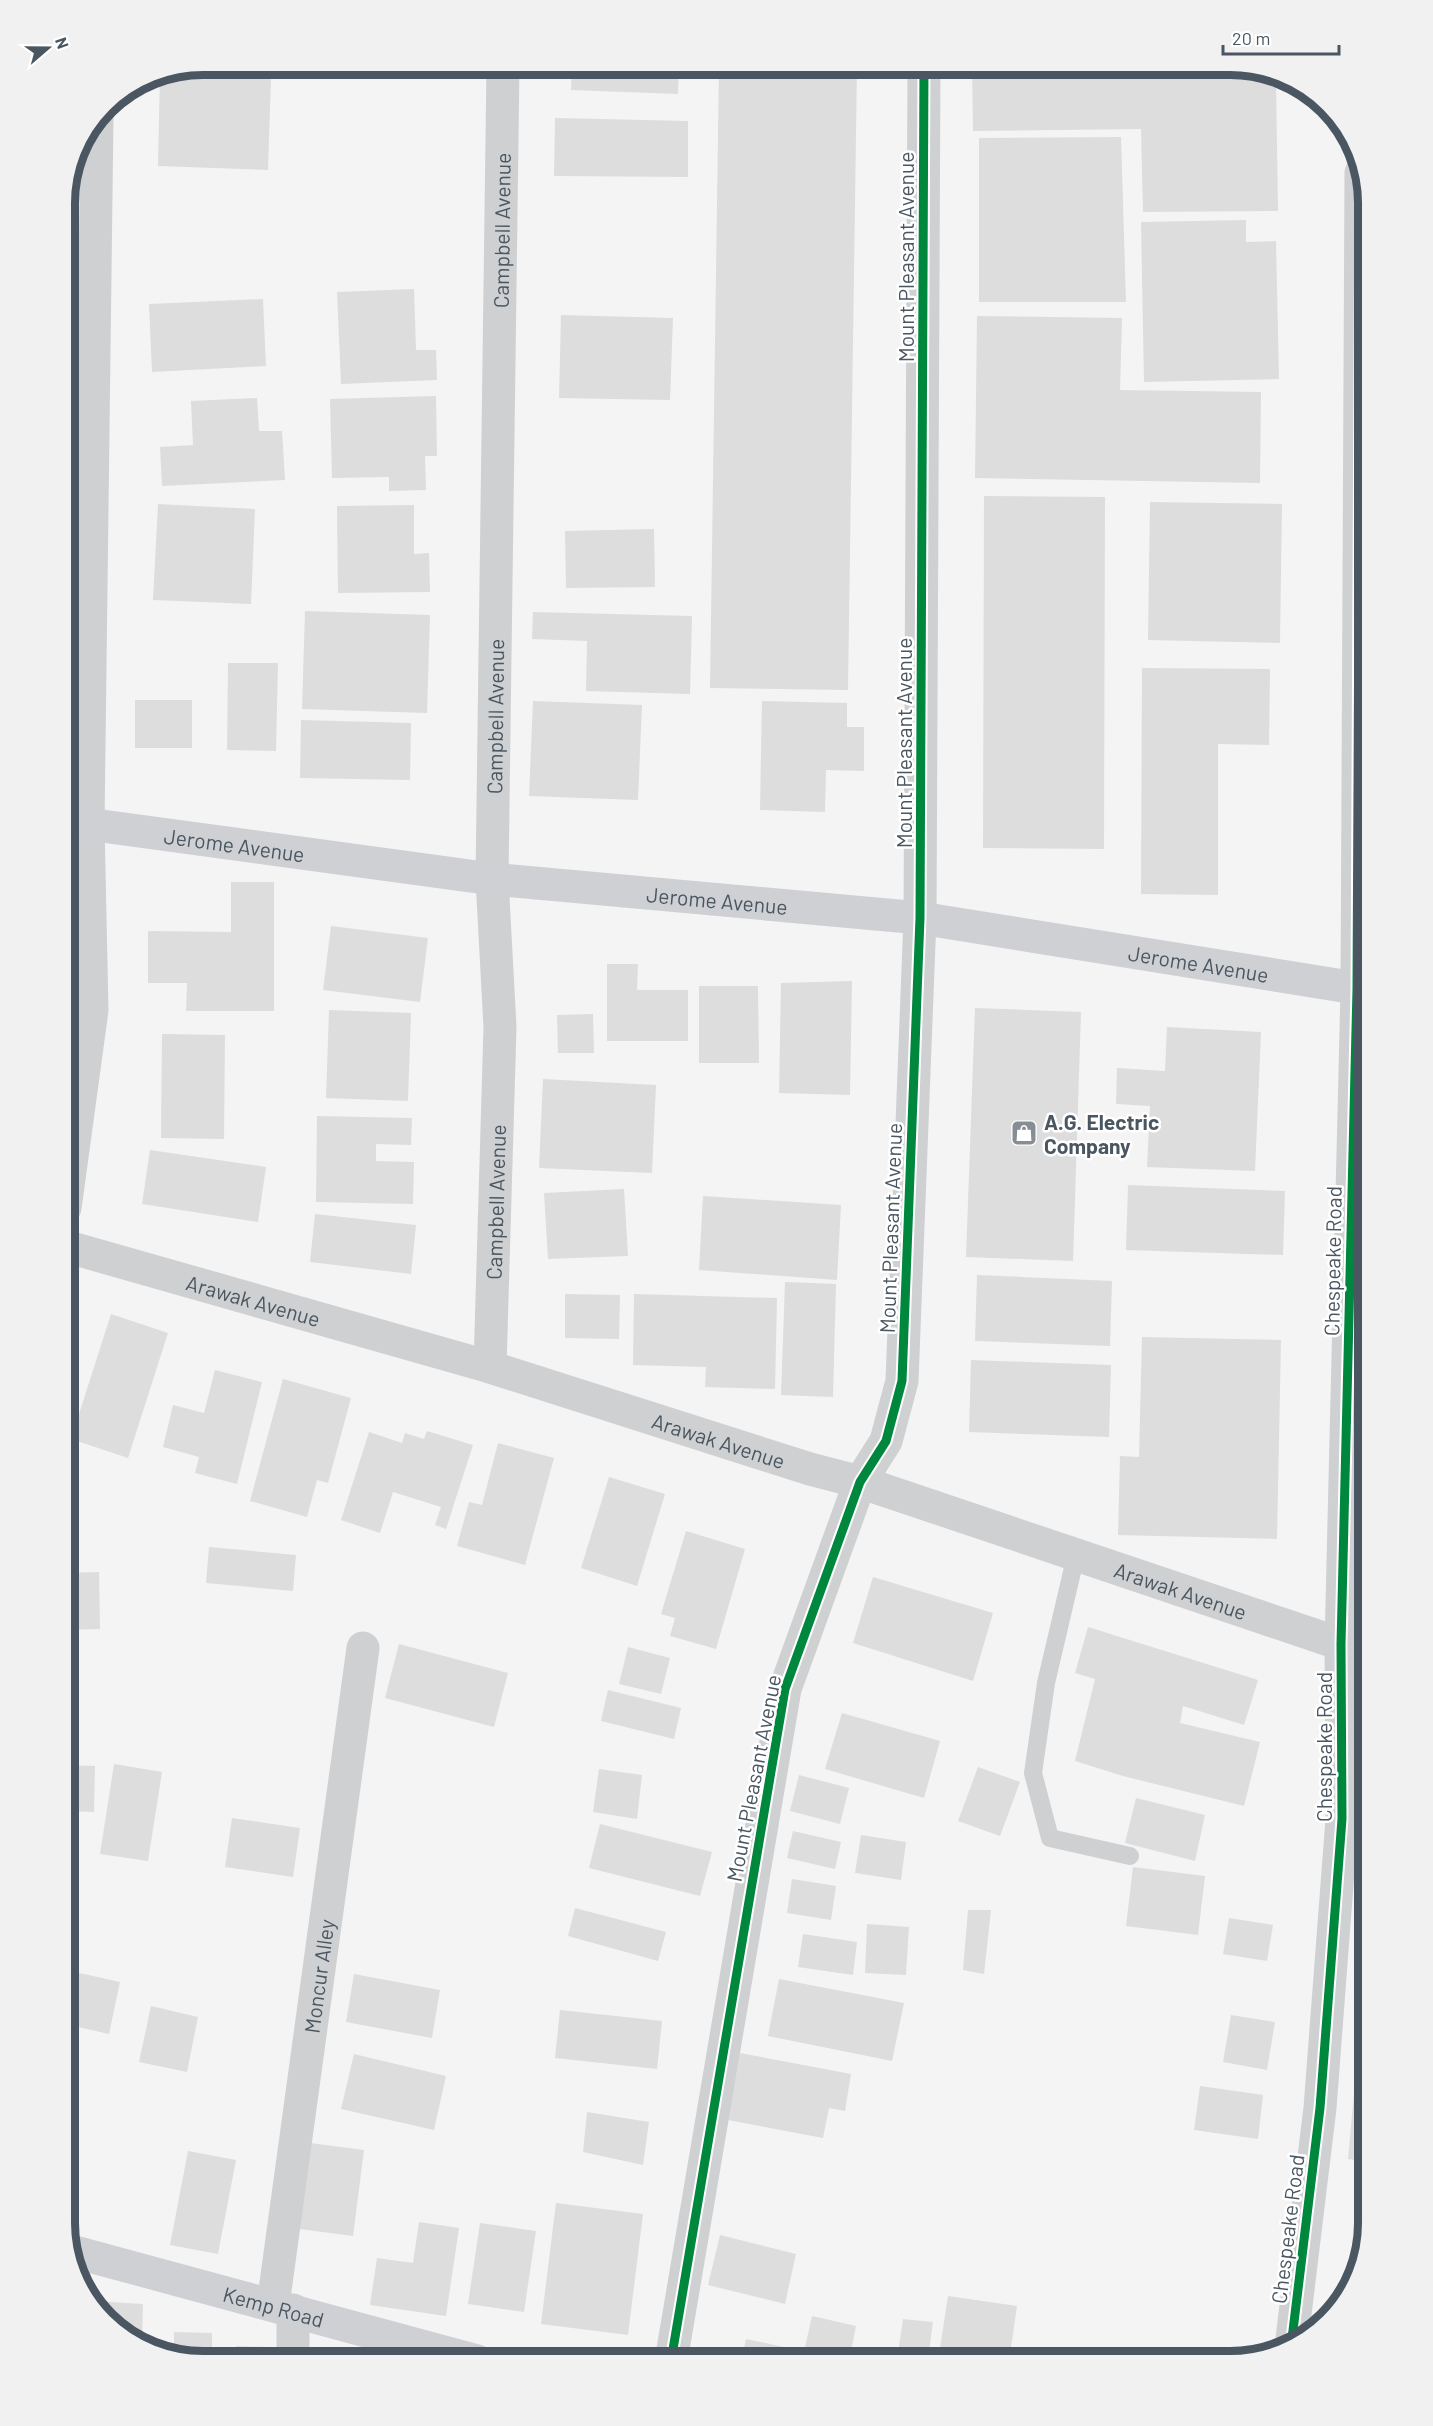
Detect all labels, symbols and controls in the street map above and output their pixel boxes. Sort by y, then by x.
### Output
north arrow [18,18,78,78]
scale bar [1223,18,1338,56]
text: 20 m [1232,27,1270,49]
text: N [52,34,73,51]
street label: Mount Pleasant Avenue [893,152,918,362]
street label: Campbell Avenue [487,153,514,308]
street label: Campbell Avenue [481,638,508,794]
street label: Mount Pleasant Avenue [891,638,916,848]
street label: Jerome Avenue [163,822,306,866]
street label: Jerome Avenue [645,881,789,918]
street label: Jerome Avenue [1127,939,1271,986]
place label: A.G. Electric Company [1044,1109,1159,1158]
shop icon: A.G. Electric Company [1009,1118,1039,1148]
street label: Mount Pleasant Avenue [874,1122,906,1334]
street label: Campbell Avenue [480,1124,510,1280]
street label: Chespeake Road [1318,1186,1346,1336]
street label: Arawak Avenue [184,1269,323,1331]
street label: Arawak Avenue [649,1407,788,1473]
street label: Arawak Avenue [1111,1556,1250,1624]
street label: Mount Pleasant Avenue [721,1672,785,1884]
street label: Chespeake Road [1311,1672,1336,1822]
street label: Moncur Alley [298,1917,338,2035]
street label: Chespeake Road [1265,2153,1309,2305]
street label: Kemp Road [221,2280,327,2331]

